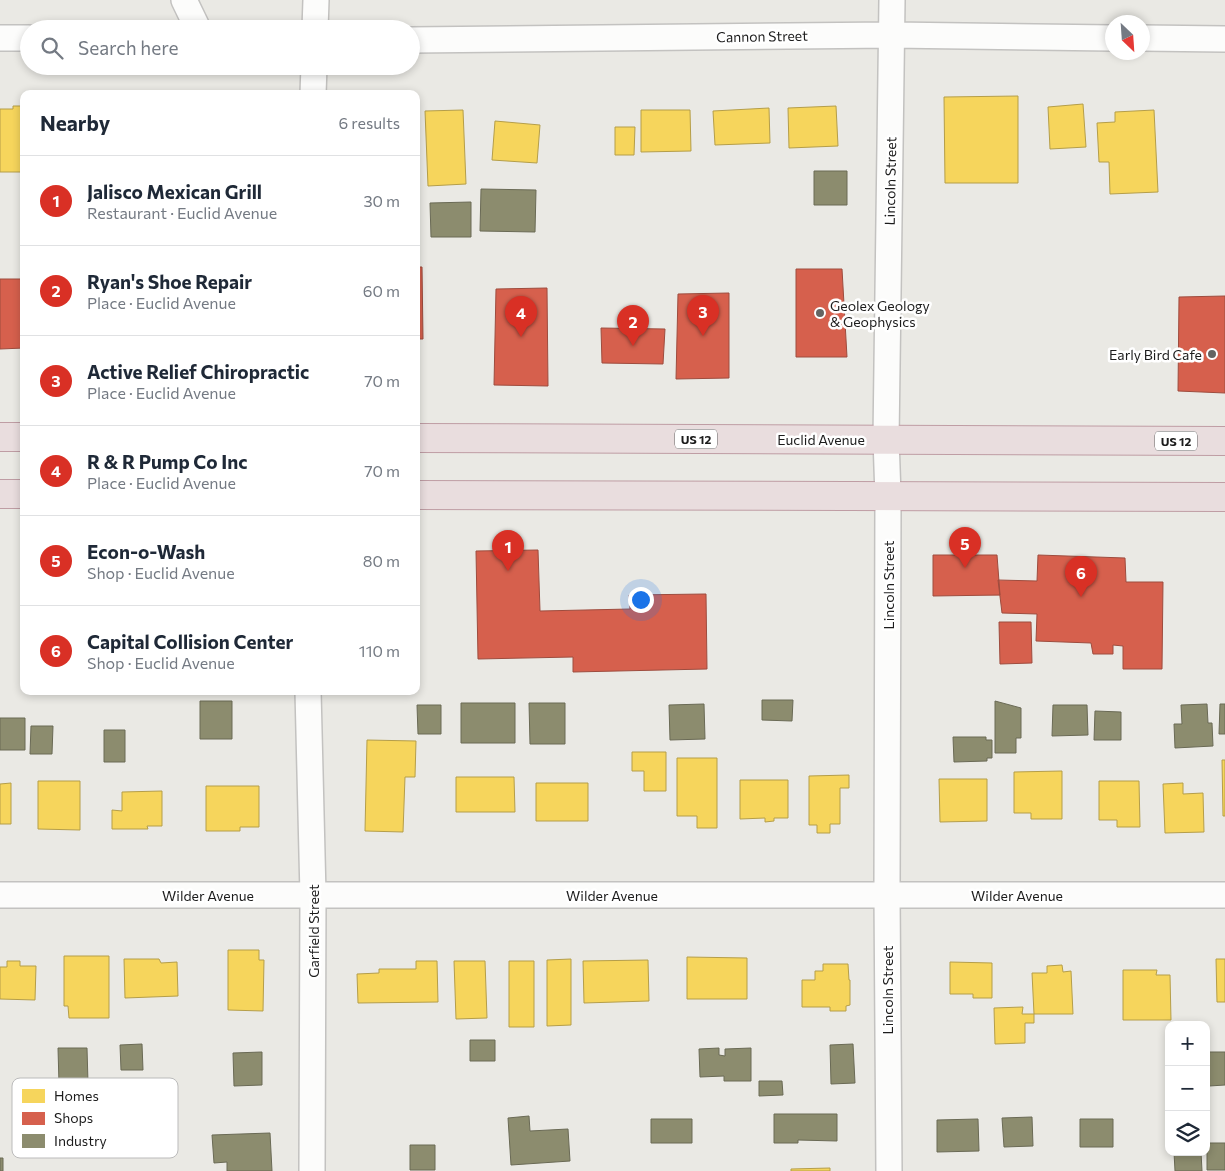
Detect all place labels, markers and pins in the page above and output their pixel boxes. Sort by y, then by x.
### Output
pin: 3 [687,295,719,336]
pin: 4 [505,296,537,337]
place label: Geolex Geology & Geophysics [830,297,930,330]
pin: 2 [617,305,649,346]
marker: Geolex Geology & Geophysics [814,307,826,319]
place label: Early Bird Cafe [1109,346,1202,363]
marker: Early Bird Cafe [1206,348,1218,360]
pin: 5 [949,527,981,568]
pin: 1 [492,530,524,571]
pin: 6 [1065,556,1097,597]

